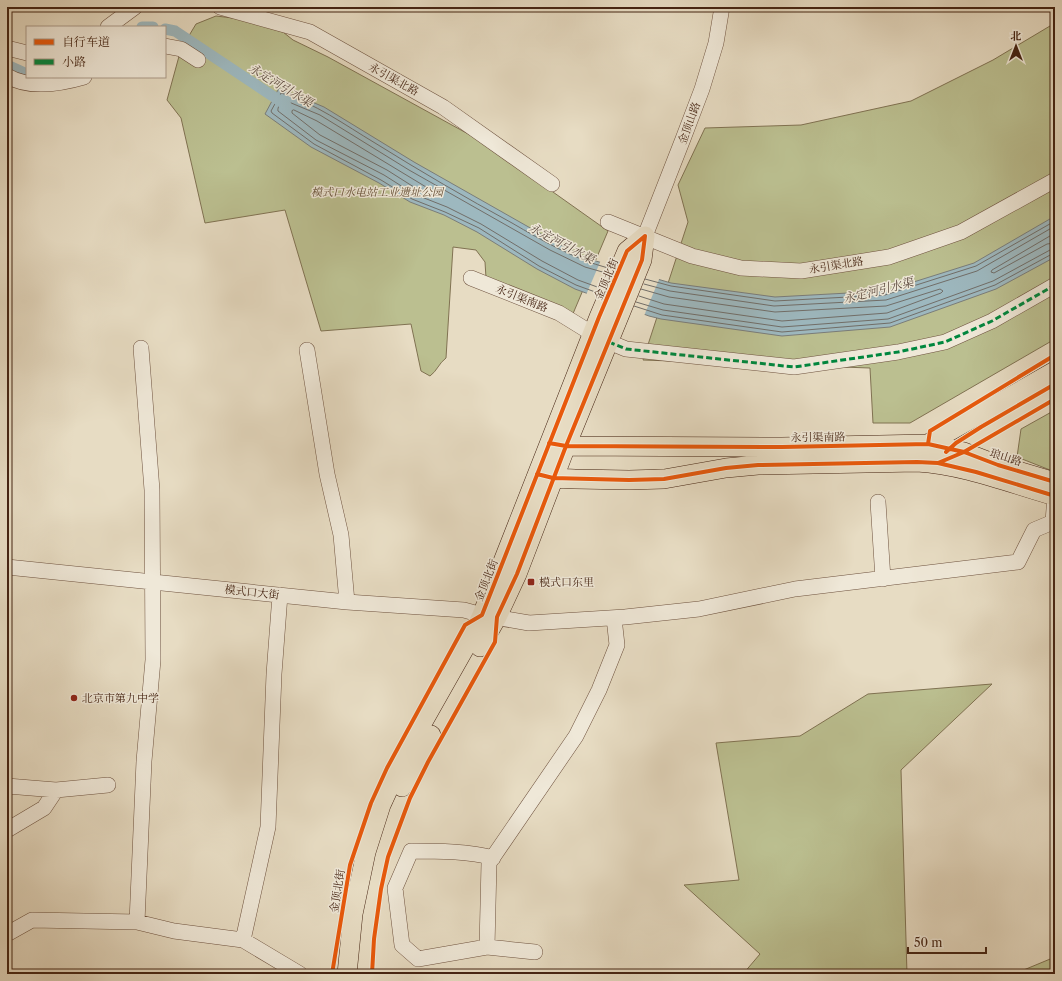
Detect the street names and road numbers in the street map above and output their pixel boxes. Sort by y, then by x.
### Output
street label: 永引渠北路 [367,60,421,98]
street label: 金顶山路 [675,100,703,146]
street label: 永引渠北路 [808,254,864,276]
street label: 金顶北街 [591,256,621,302]
street label: 永引渠南路 [494,281,550,315]
street label: 永引渠南路 [790,430,846,444]
street label: 琅山路 [988,445,1024,469]
street label: 金顶北街 [471,557,501,603]
street label: 模式口大街 [224,582,280,602]
street label: 金顶北街 [327,868,347,914]

